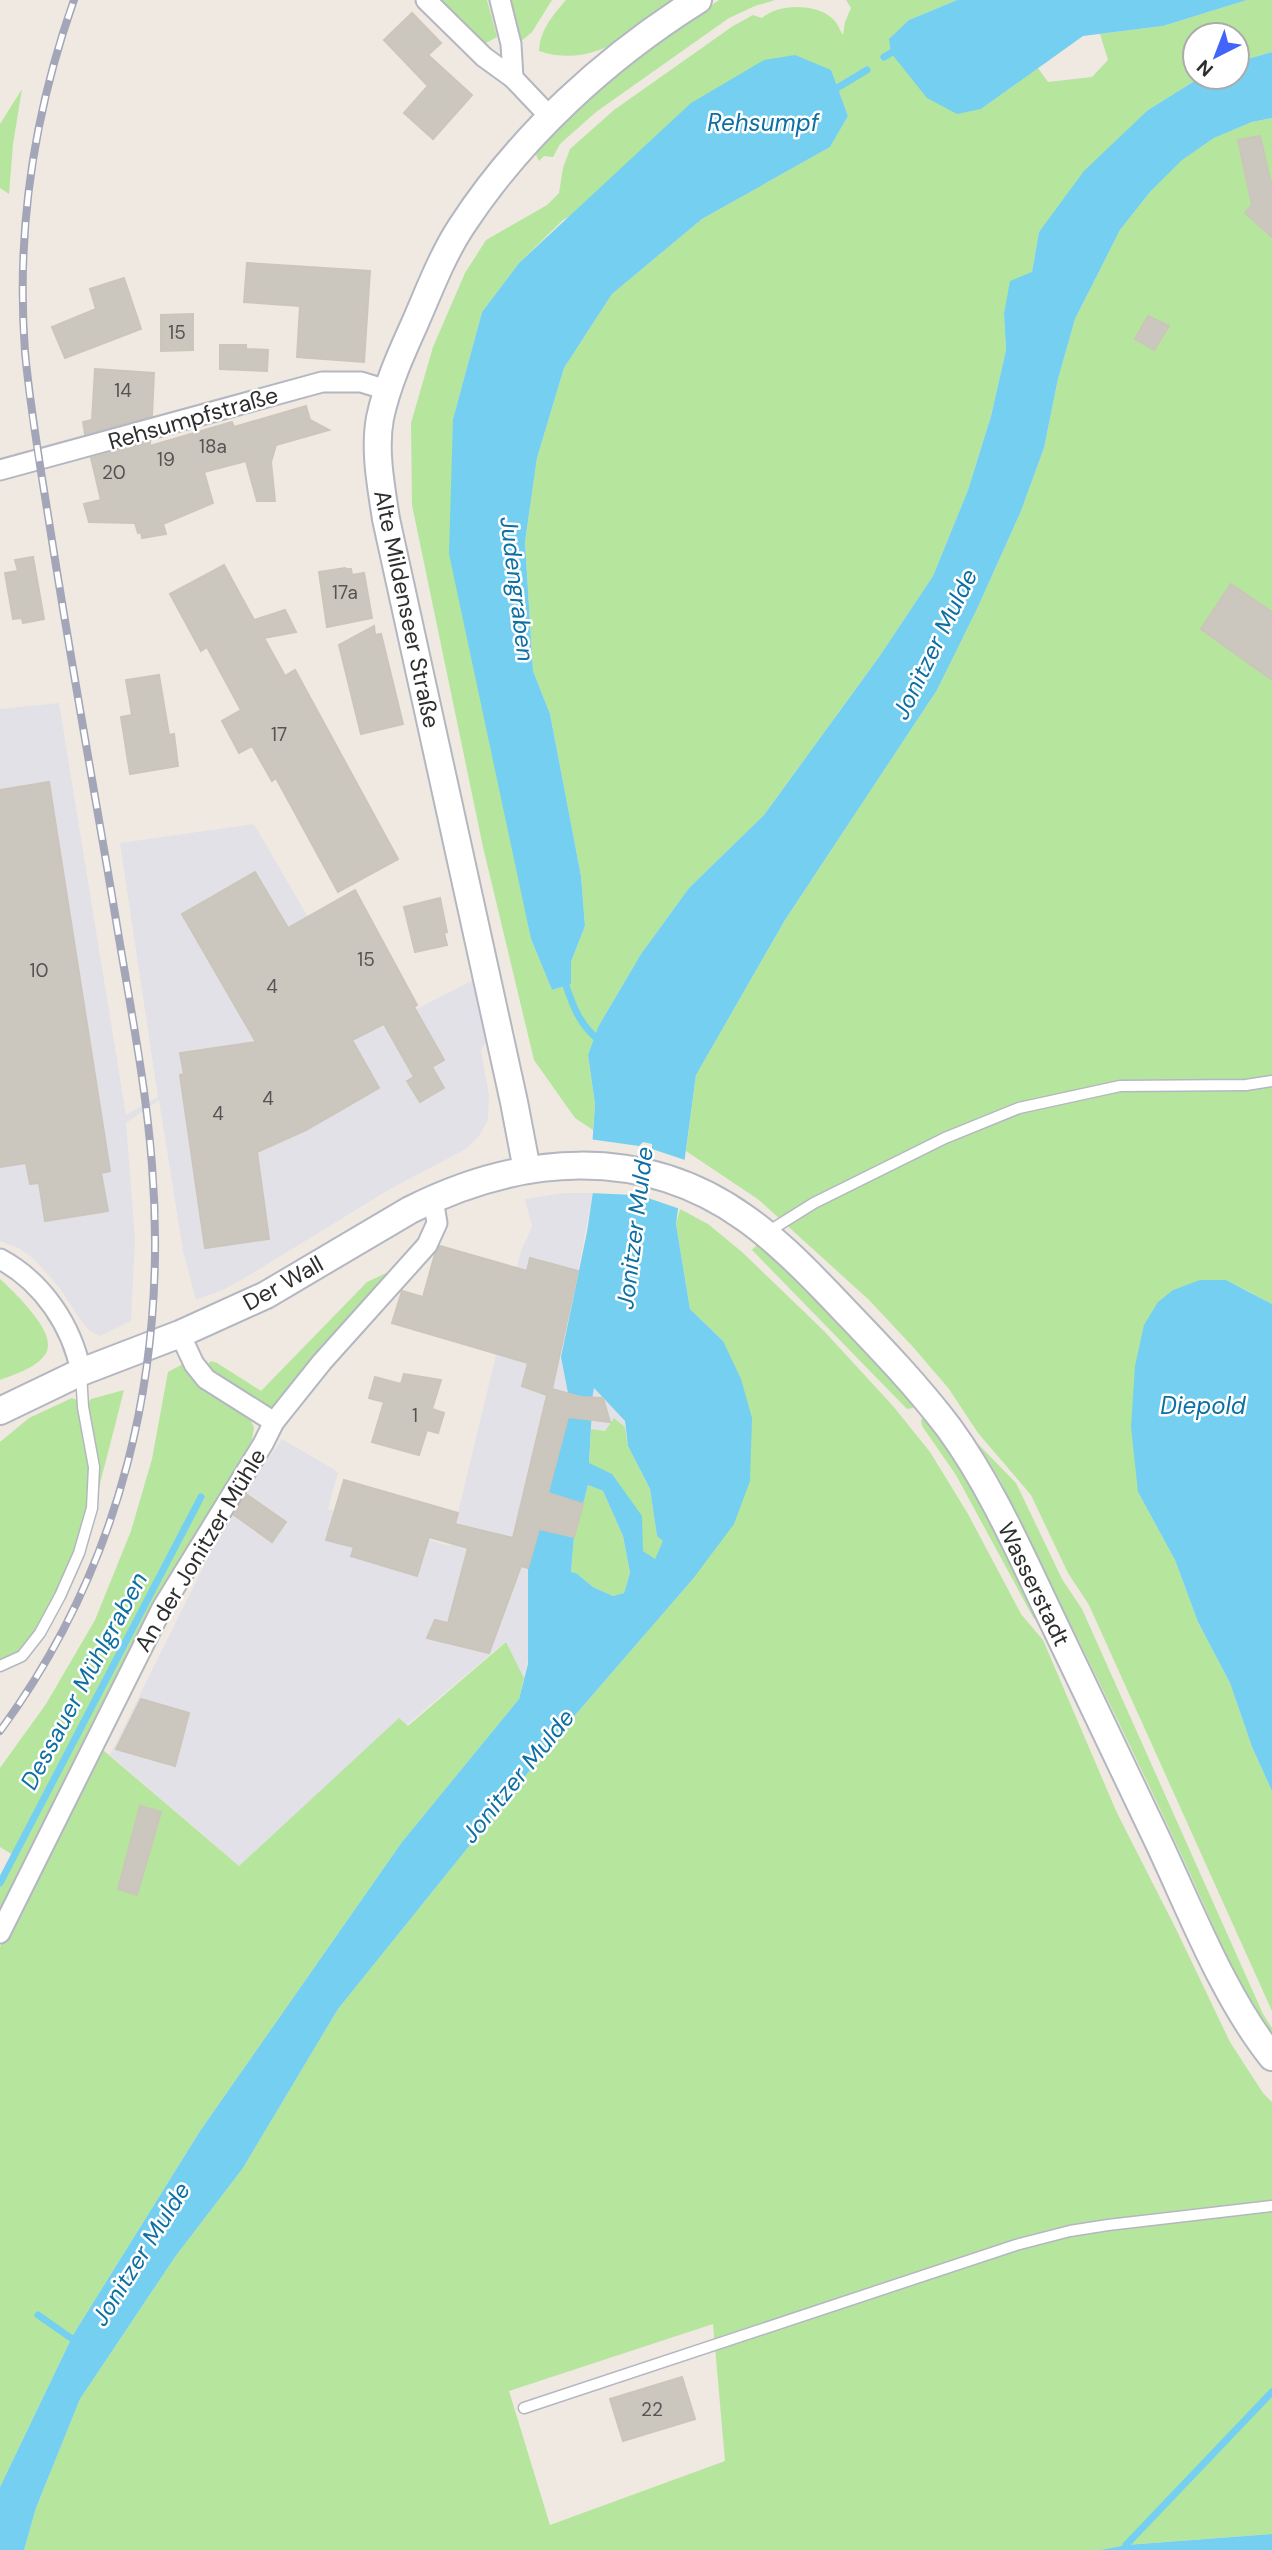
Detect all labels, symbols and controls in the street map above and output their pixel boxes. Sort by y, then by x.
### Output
north arrow [1181,21,1251,91]
text: N [1191,54,1218,82]
water label: Rehsumpf [707,107,821,138]
house number: 15 [168,320,186,345]
house number: 14 [114,378,132,403]
street label: Rehsumpfstraße [105,379,281,457]
house number: 18a [199,434,227,459]
house number: 19 [157,447,175,472]
house number: 20 [102,460,126,485]
street label: Alte Mildenseer Straße [367,487,447,731]
water label: Judengraben [493,515,542,663]
water label: Jonitzer Mulde [885,564,984,724]
house number: 17a [332,580,358,605]
house number: 17 [271,722,287,747]
house number: 15 [357,947,375,972]
house number: 10 [30,958,48,983]
house number: 4 [266,974,278,999]
house number: 4 [262,1086,274,1111]
house number: 4 [212,1101,224,1126]
water label: Jonitzer Mulde [609,1145,660,1311]
street label: Der Wall [237,1249,329,1317]
water label: Diepold [1160,1390,1247,1421]
house number: 1 [412,1403,418,1428]
street label: An der Jonitzer Mühle [127,1443,273,1657]
street label: Wasserstadt [991,1517,1077,1651]
water label: Dessauer Mühlgraben [13,1567,154,1795]
water label: Jonitzer Mulde [454,1702,581,1849]
water label: Jonitzer Mulde [84,2176,197,2331]
house number: 22 [641,2397,663,2422]

